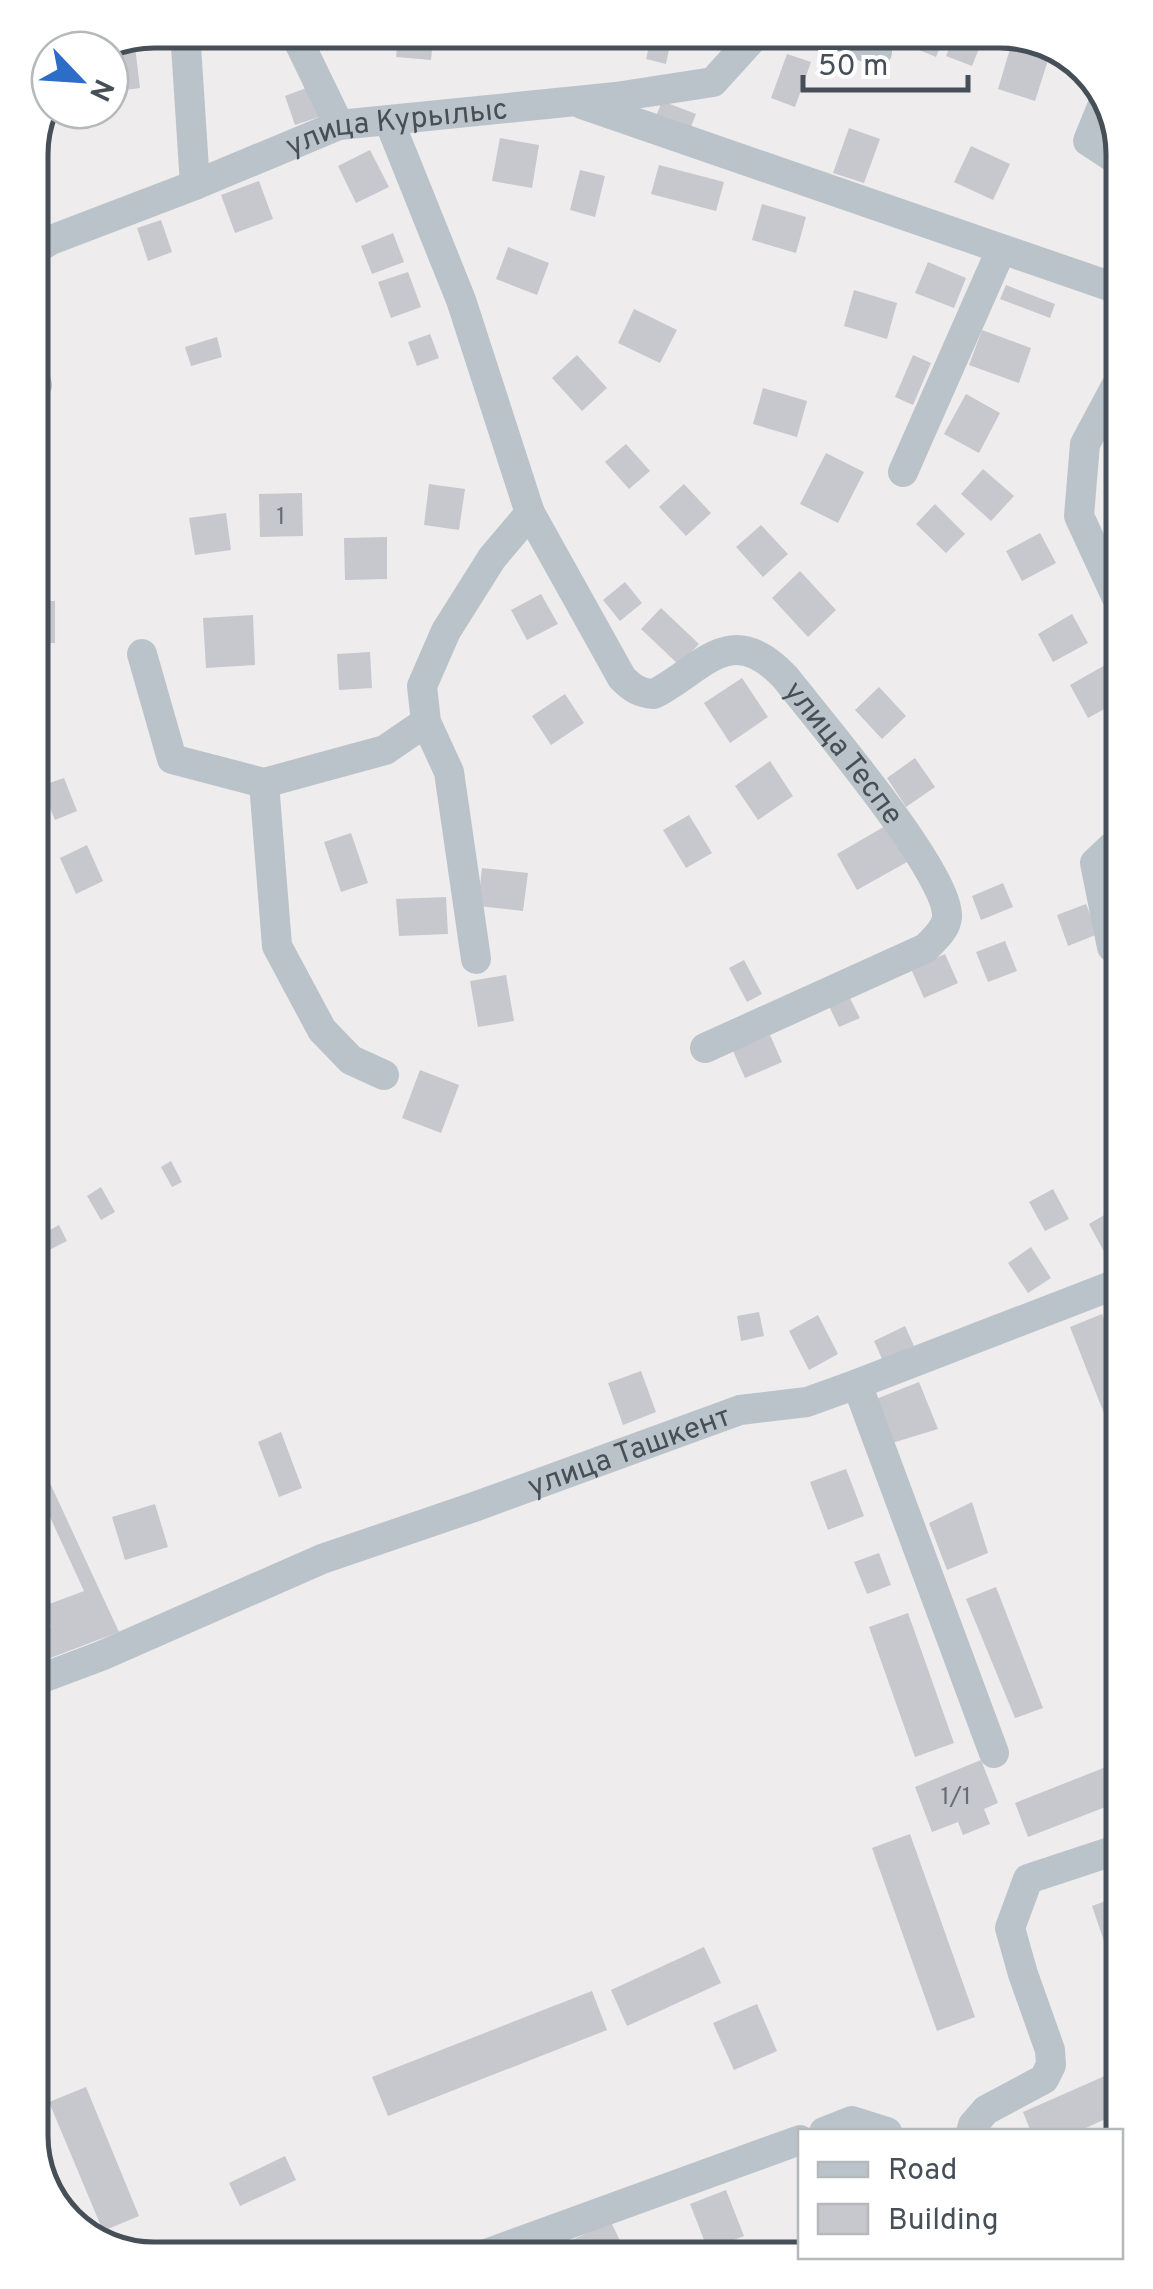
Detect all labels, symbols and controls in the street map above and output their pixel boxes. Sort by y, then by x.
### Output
north arrow [30,30,130,130]
scale bar [803,30,968,92]
text: 50 m [818,49,888,86]
text: N [79,73,121,106]
street label: улица Курылыс [281,92,510,166]
house number: 1 [276,502,286,534]
street label: улица Теспе [774,674,910,833]
street label: улица Ташкент [523,1399,736,1507]
house number: 1/1 [941,1782,971,1814]
legend [798,2129,1123,2259]
text: Road [888,2153,957,2190]
text: Building [888,2203,999,2240]

